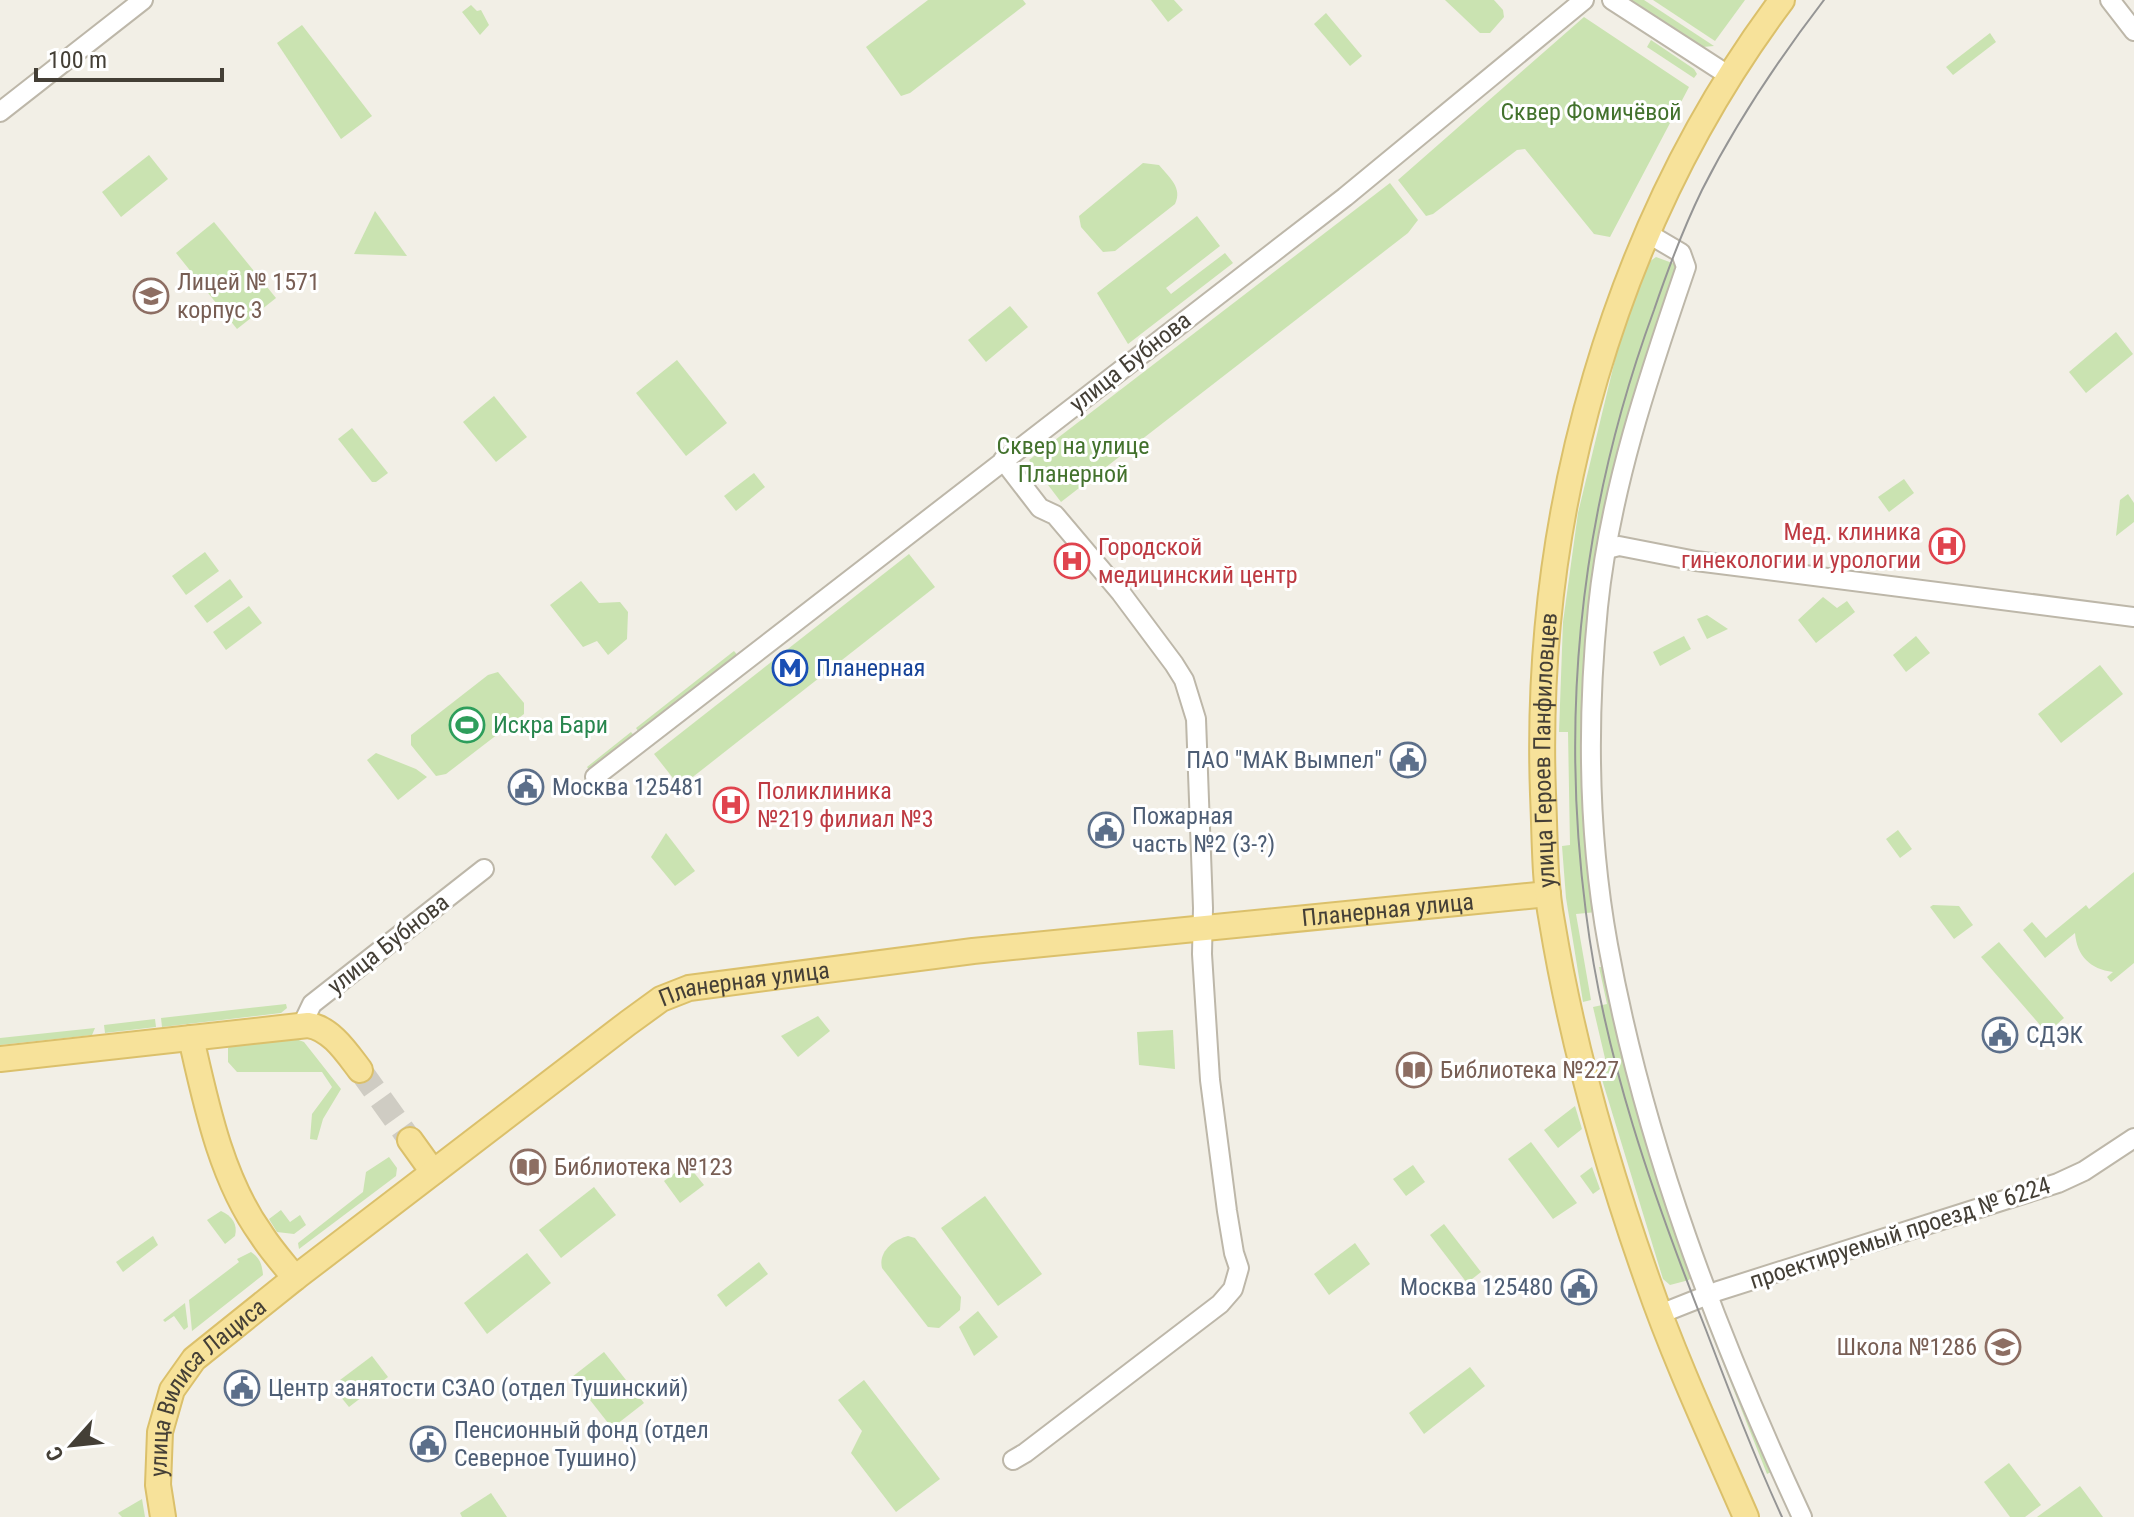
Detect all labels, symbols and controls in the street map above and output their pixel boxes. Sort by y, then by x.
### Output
scale bar [36,32,222,82]
text: 100 m [48,46,107,74]
park label: Сквер Фомичёвой [1501,98,1681,126]
place label: Лицей № 1571 корпус 3 [177,268,320,324]
school or university icon: Лицей № 1571 корпус 3 [132,277,170,315]
street label: улица Бубнова [1064,306,1196,418]
park label: Сквер на улице Планерной [997,432,1149,488]
place label: Мед. клиника гинекологии и урологии [1681,518,1921,574]
hospital icon: Мед. клиника гинекологии и урологии [1928,527,1966,565]
place label: Городской медицинский центр [1098,533,1298,589]
hospital icon: Городской медицинский центр [1053,542,1091,580]
street label: улица Героев Панфиловцев [1528,611,1563,889]
metro station icon: Планерная [771,649,809,687]
place label: Планерная [816,654,925,682]
sports icon: Искра Бари [448,706,486,744]
place label: Искра Бари [493,711,608,739]
public building icon: ПАО "МАК Вымпел" [1389,741,1427,779]
place label: ПАО "МАК Вымпел" [1186,746,1382,774]
public building icon: Москва 125481 [507,768,545,806]
place label: Москва 125481 [552,773,705,801]
place label: Поликлиника №219 филиал №3 [757,777,933,833]
hospital icon: Поликлиника №219 филиал №3 [712,786,750,824]
place label: Пожарная часть №2 (3-?) [1132,802,1275,858]
public building icon: Пожарная часть №2 (3-?) [1087,811,1125,849]
street label: Планерная улица [1300,887,1475,932]
street label: улица Бубнова [322,888,454,1000]
street label: Планерная улица [655,956,831,1012]
public building icon: СДЭК [1981,1016,2019,1054]
place label: СДЭК [2026,1021,2084,1049]
library icon: Библиотека №227 [1395,1051,1433,1089]
place label: Библиотека №227 [1440,1056,1619,1084]
library icon: Библиотека №123 [509,1148,547,1186]
place label: Библиотека №123 [554,1153,733,1181]
street label: проектируемый проезд № 6224 [1746,1171,2054,1295]
public building icon: Москва 125480 [1560,1268,1598,1306]
place label: Москва 125480 [1400,1273,1553,1301]
street label: улица Вилиса Лациса [144,1293,272,1478]
school or university icon: Школа №1286 [1984,1328,2022,1366]
place label: Школа №1286 [1836,1333,1977,1361]
public building icon: Центр занятости СЗАО (отдел Тушинский) [223,1369,261,1407]
place label: Центр занятости СЗАО (отдел Тушинский) [268,1374,688,1402]
north arrow [32,1405,112,1485]
place label: Пенсионный фонд (отдел Северное Тушино) [454,1416,709,1472]
public building icon: Пенсионный фонд (отдел Северное Тушино) [409,1425,447,1463]
text: С [41,1443,69,1465]

